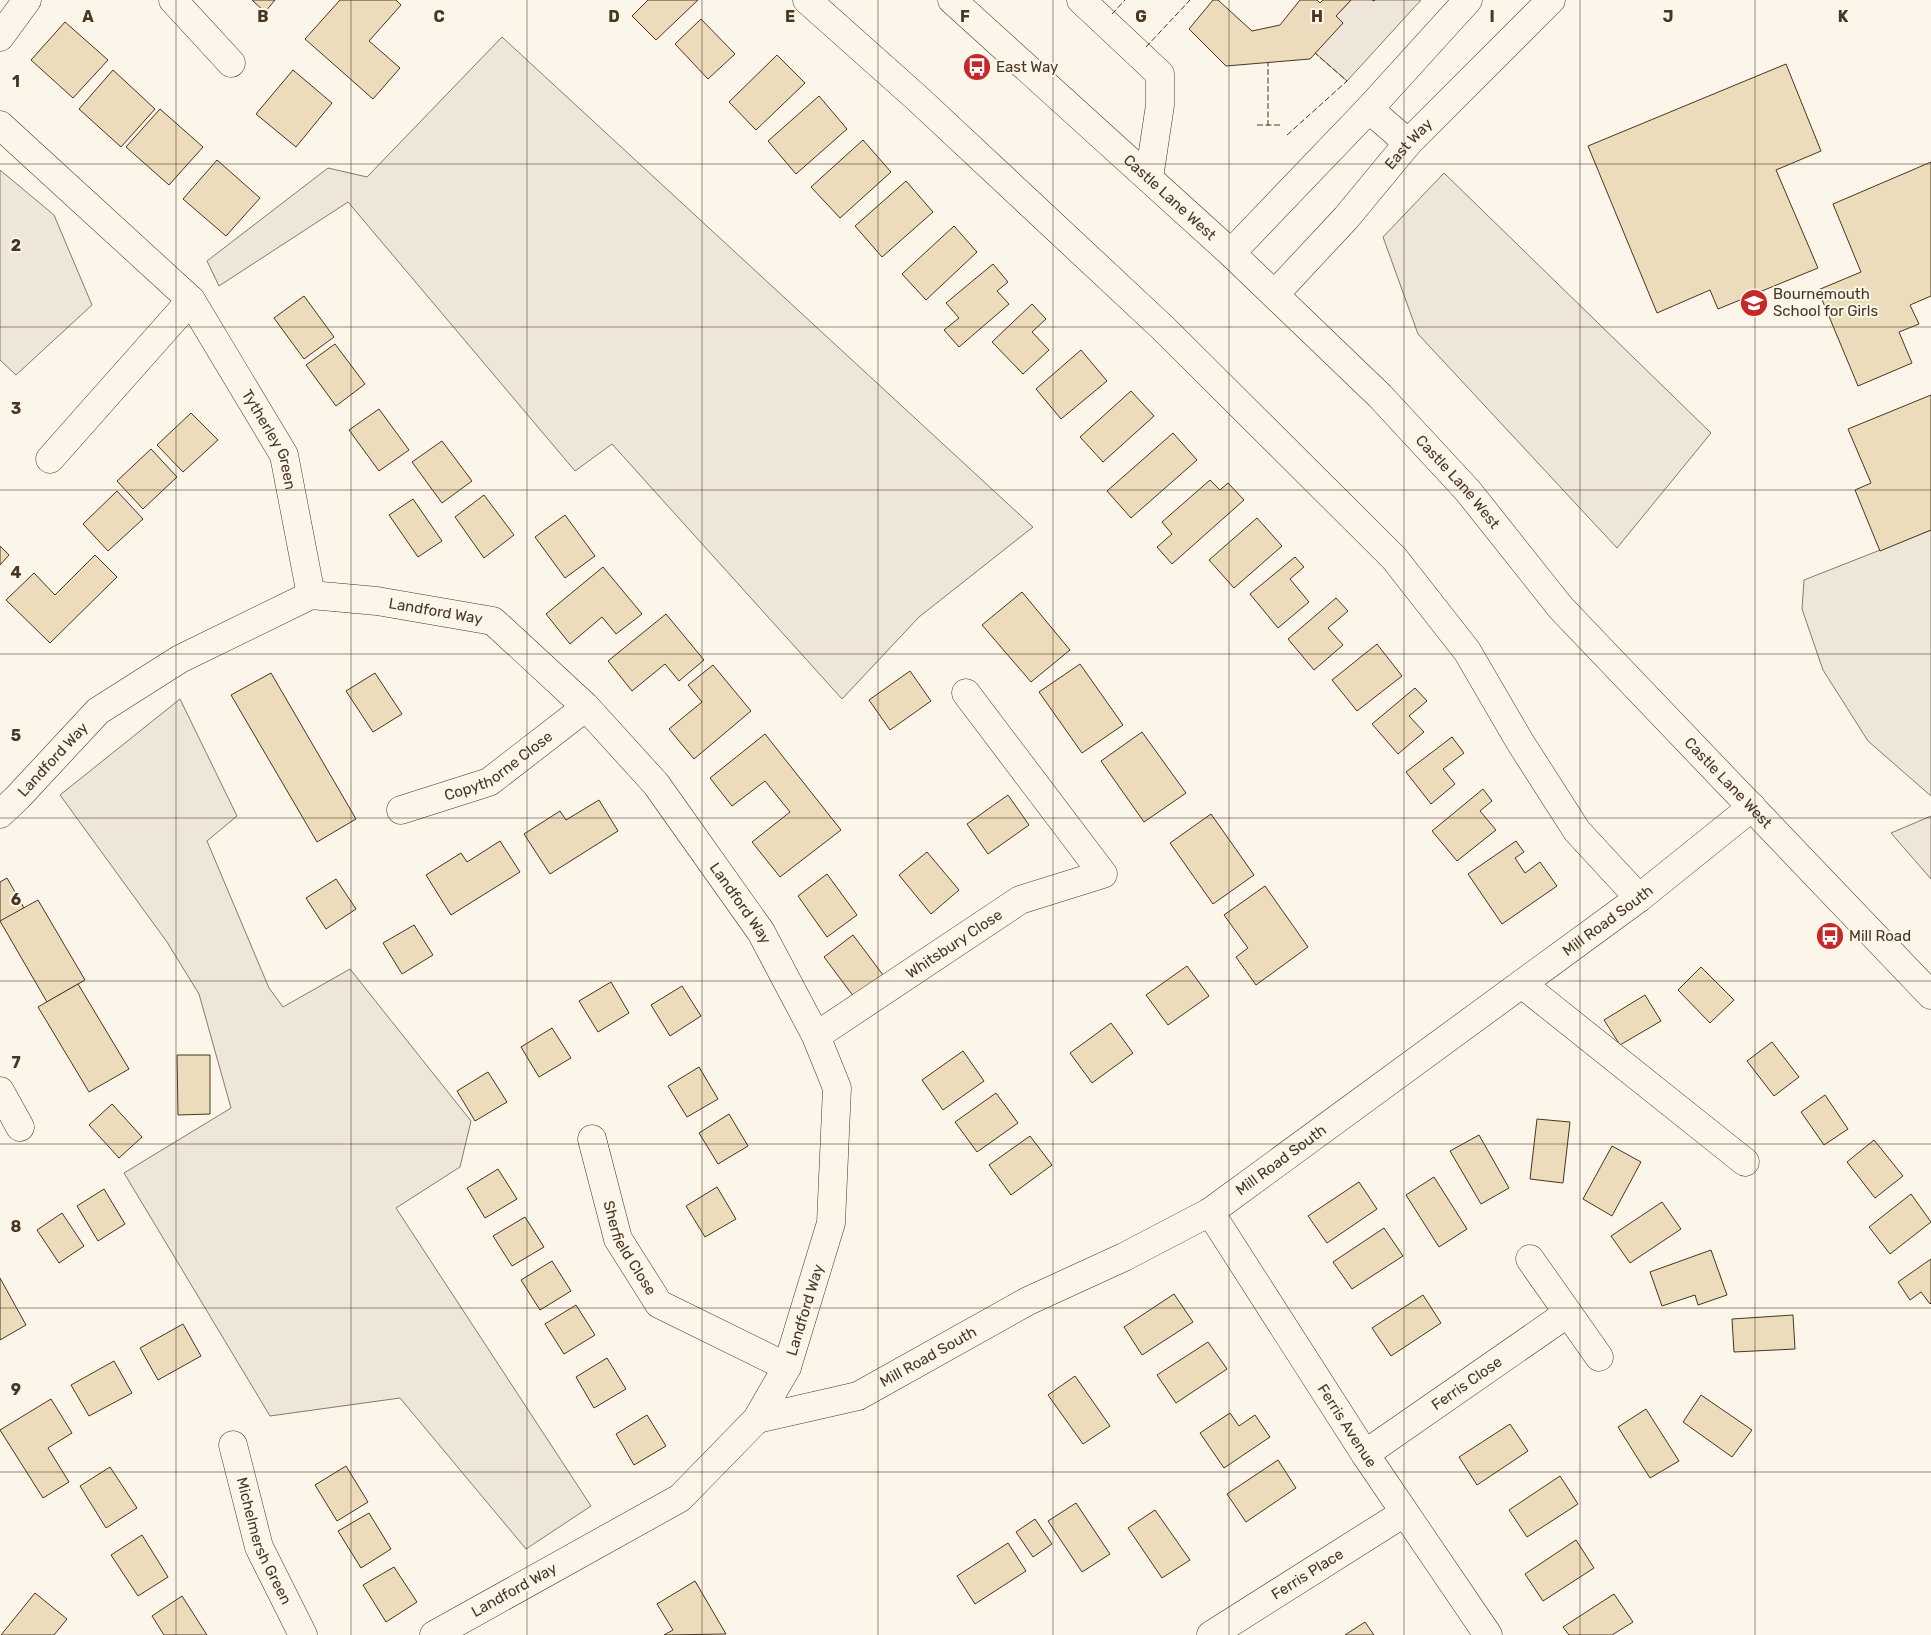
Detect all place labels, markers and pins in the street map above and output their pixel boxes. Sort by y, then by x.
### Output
bus stop icon: East Way [962,52,992,82]
place label: East Way [996,58,1058,76]
place label: Bournemouth School for Girls [1773,285,1878,320]
school or university icon: Bournemouth School for Girls [1739,288,1769,318]
bus stop icon: Mill Road [1815,921,1845,951]
place label: Mill Road [1849,927,1911,945]

